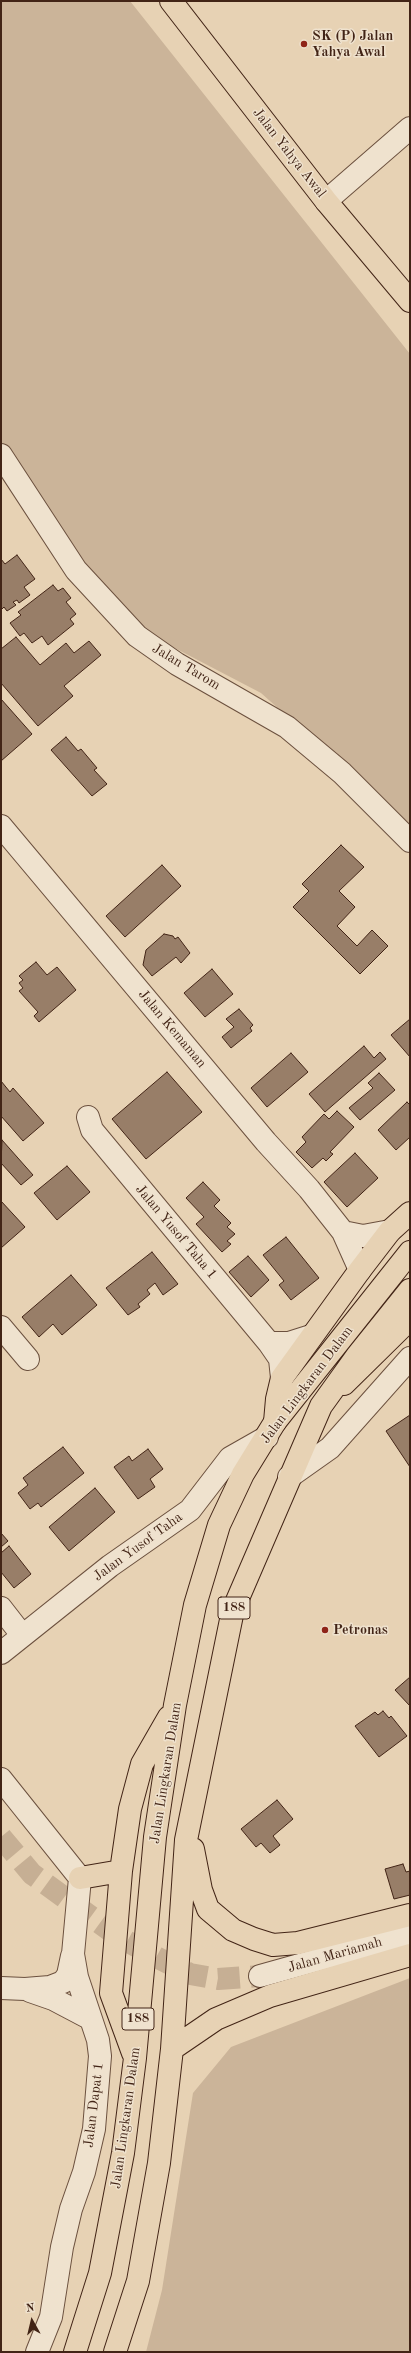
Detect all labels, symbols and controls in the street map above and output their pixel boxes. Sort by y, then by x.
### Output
place label: SK (P) Jalan Yahya Awal [312,28,393,60]
marker: SK (P) Jalan Yahya Awal [299,39,309,49]
street label: Jalan Yahya Awal [249,105,329,201]
street label: Jalan Tarom [149,640,223,694]
street label: Jalan Kemaman [134,986,210,1072]
street label: Jalan Yusof Taha 1 [132,1181,220,1283]
street label: Jalan Lingkaran Dalam [257,1323,357,1447]
street label: Jalan Yusof Taha [90,1509,186,1585]
road number: 188 [218,1597,250,1619]
place label: Petronas [333,1622,388,1638]
marker: Petronas [320,1625,330,1635]
street label: Jalan Lingkaran Dalam [147,1701,185,1845]
street label: Jalan Mariamah [286,1934,384,1976]
road number: 188 [122,2008,154,2030]
street label: Jalan Lingkaran Dalam [108,2046,144,2190]
street label: Jalan Dapat 1 [80,2061,108,2149]
north arrow [12,2301,52,2341]
text: N [25,2303,35,2315]

